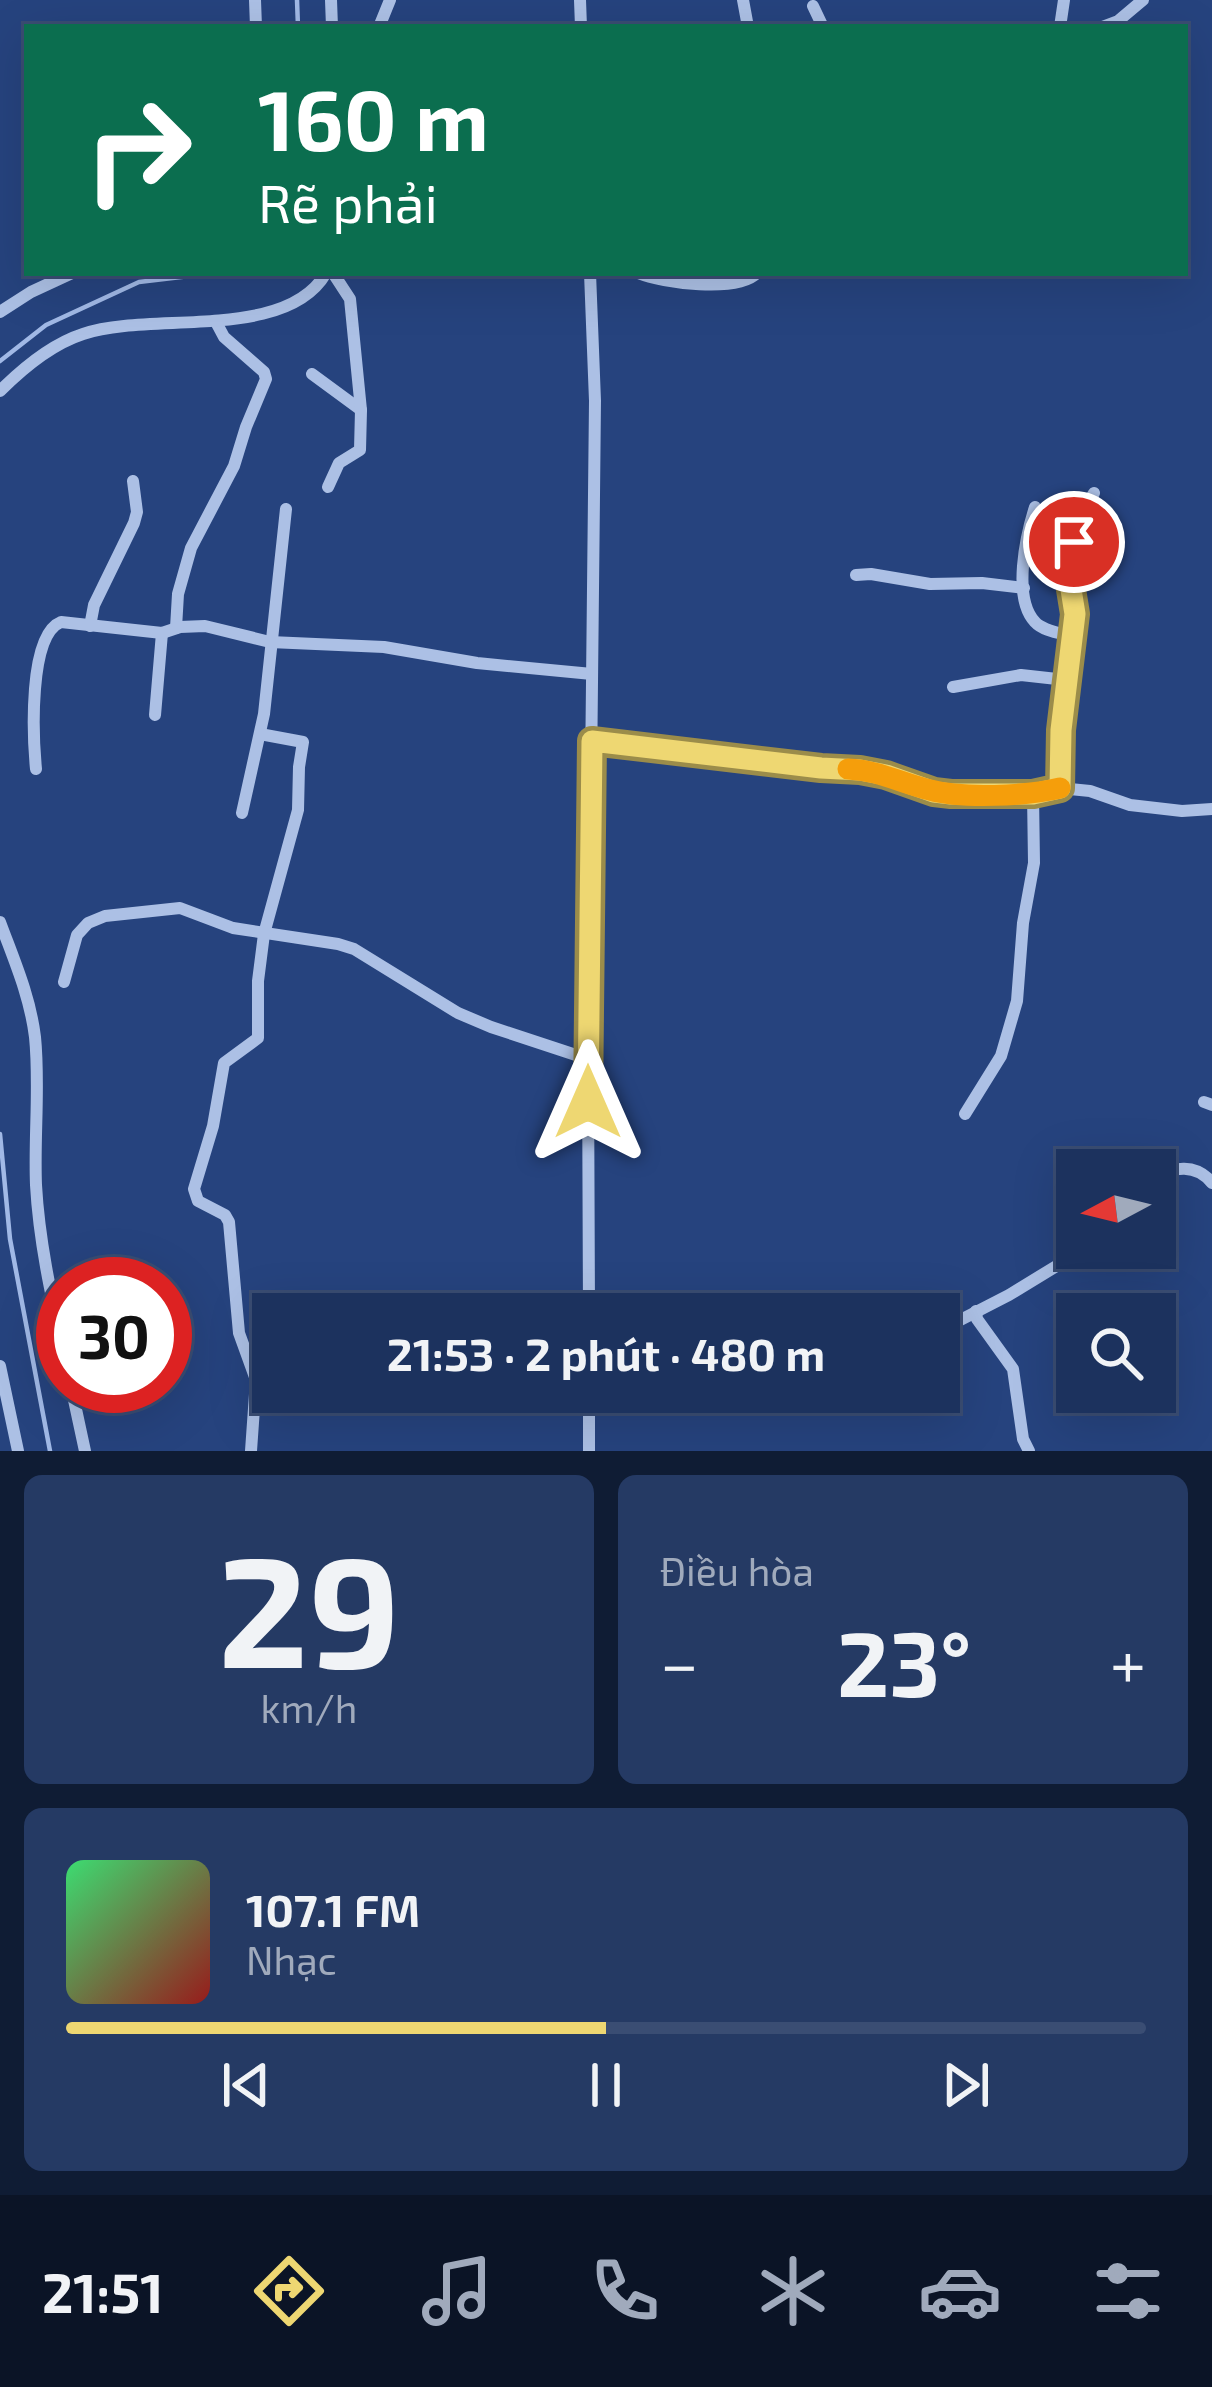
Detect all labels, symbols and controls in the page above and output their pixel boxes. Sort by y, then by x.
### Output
text: 160 m [258,67,489,168]
icon: right [60,72,216,228]
text: Rẽ phải [258,169,438,234]
pin [1023,491,1125,593]
icon: arrive [1041,509,1107,575]
position arrow [525,1039,651,1165]
north arrow [1056,1149,1176,1269]
map controls [1056,1149,1176,1413]
speed limit sign: 30 [36,1257,192,1413]
button: search [1056,1293,1176,1413]
text: 21:53 · 2 phút · 480 m [387,1326,825,1380]
text: 29 [218,1512,400,1699]
text: Điều hòa [660,1547,814,1594]
text: 23° [837,1607,971,1715]
text: − [660,1622,699,1701]
text: + [1110,1622,1146,1701]
text: km/h [261,1684,357,1731]
text: 107.1 FM [246,1882,420,1936]
text: Nhạc [246,1936,337,1983]
icon: previous [213,2052,279,2118]
icon: pause [573,2052,639,2118]
icon: next [933,2052,999,2118]
icon: directions [247,2249,331,2333]
icon: music [415,2249,499,2333]
icon: phone [583,2249,667,2333]
icon: climate [751,2249,835,2333]
icon: car [918,2249,1002,2333]
icon: filters [1086,2249,1170,2333]
text: 21:51 [42,2259,164,2324]

